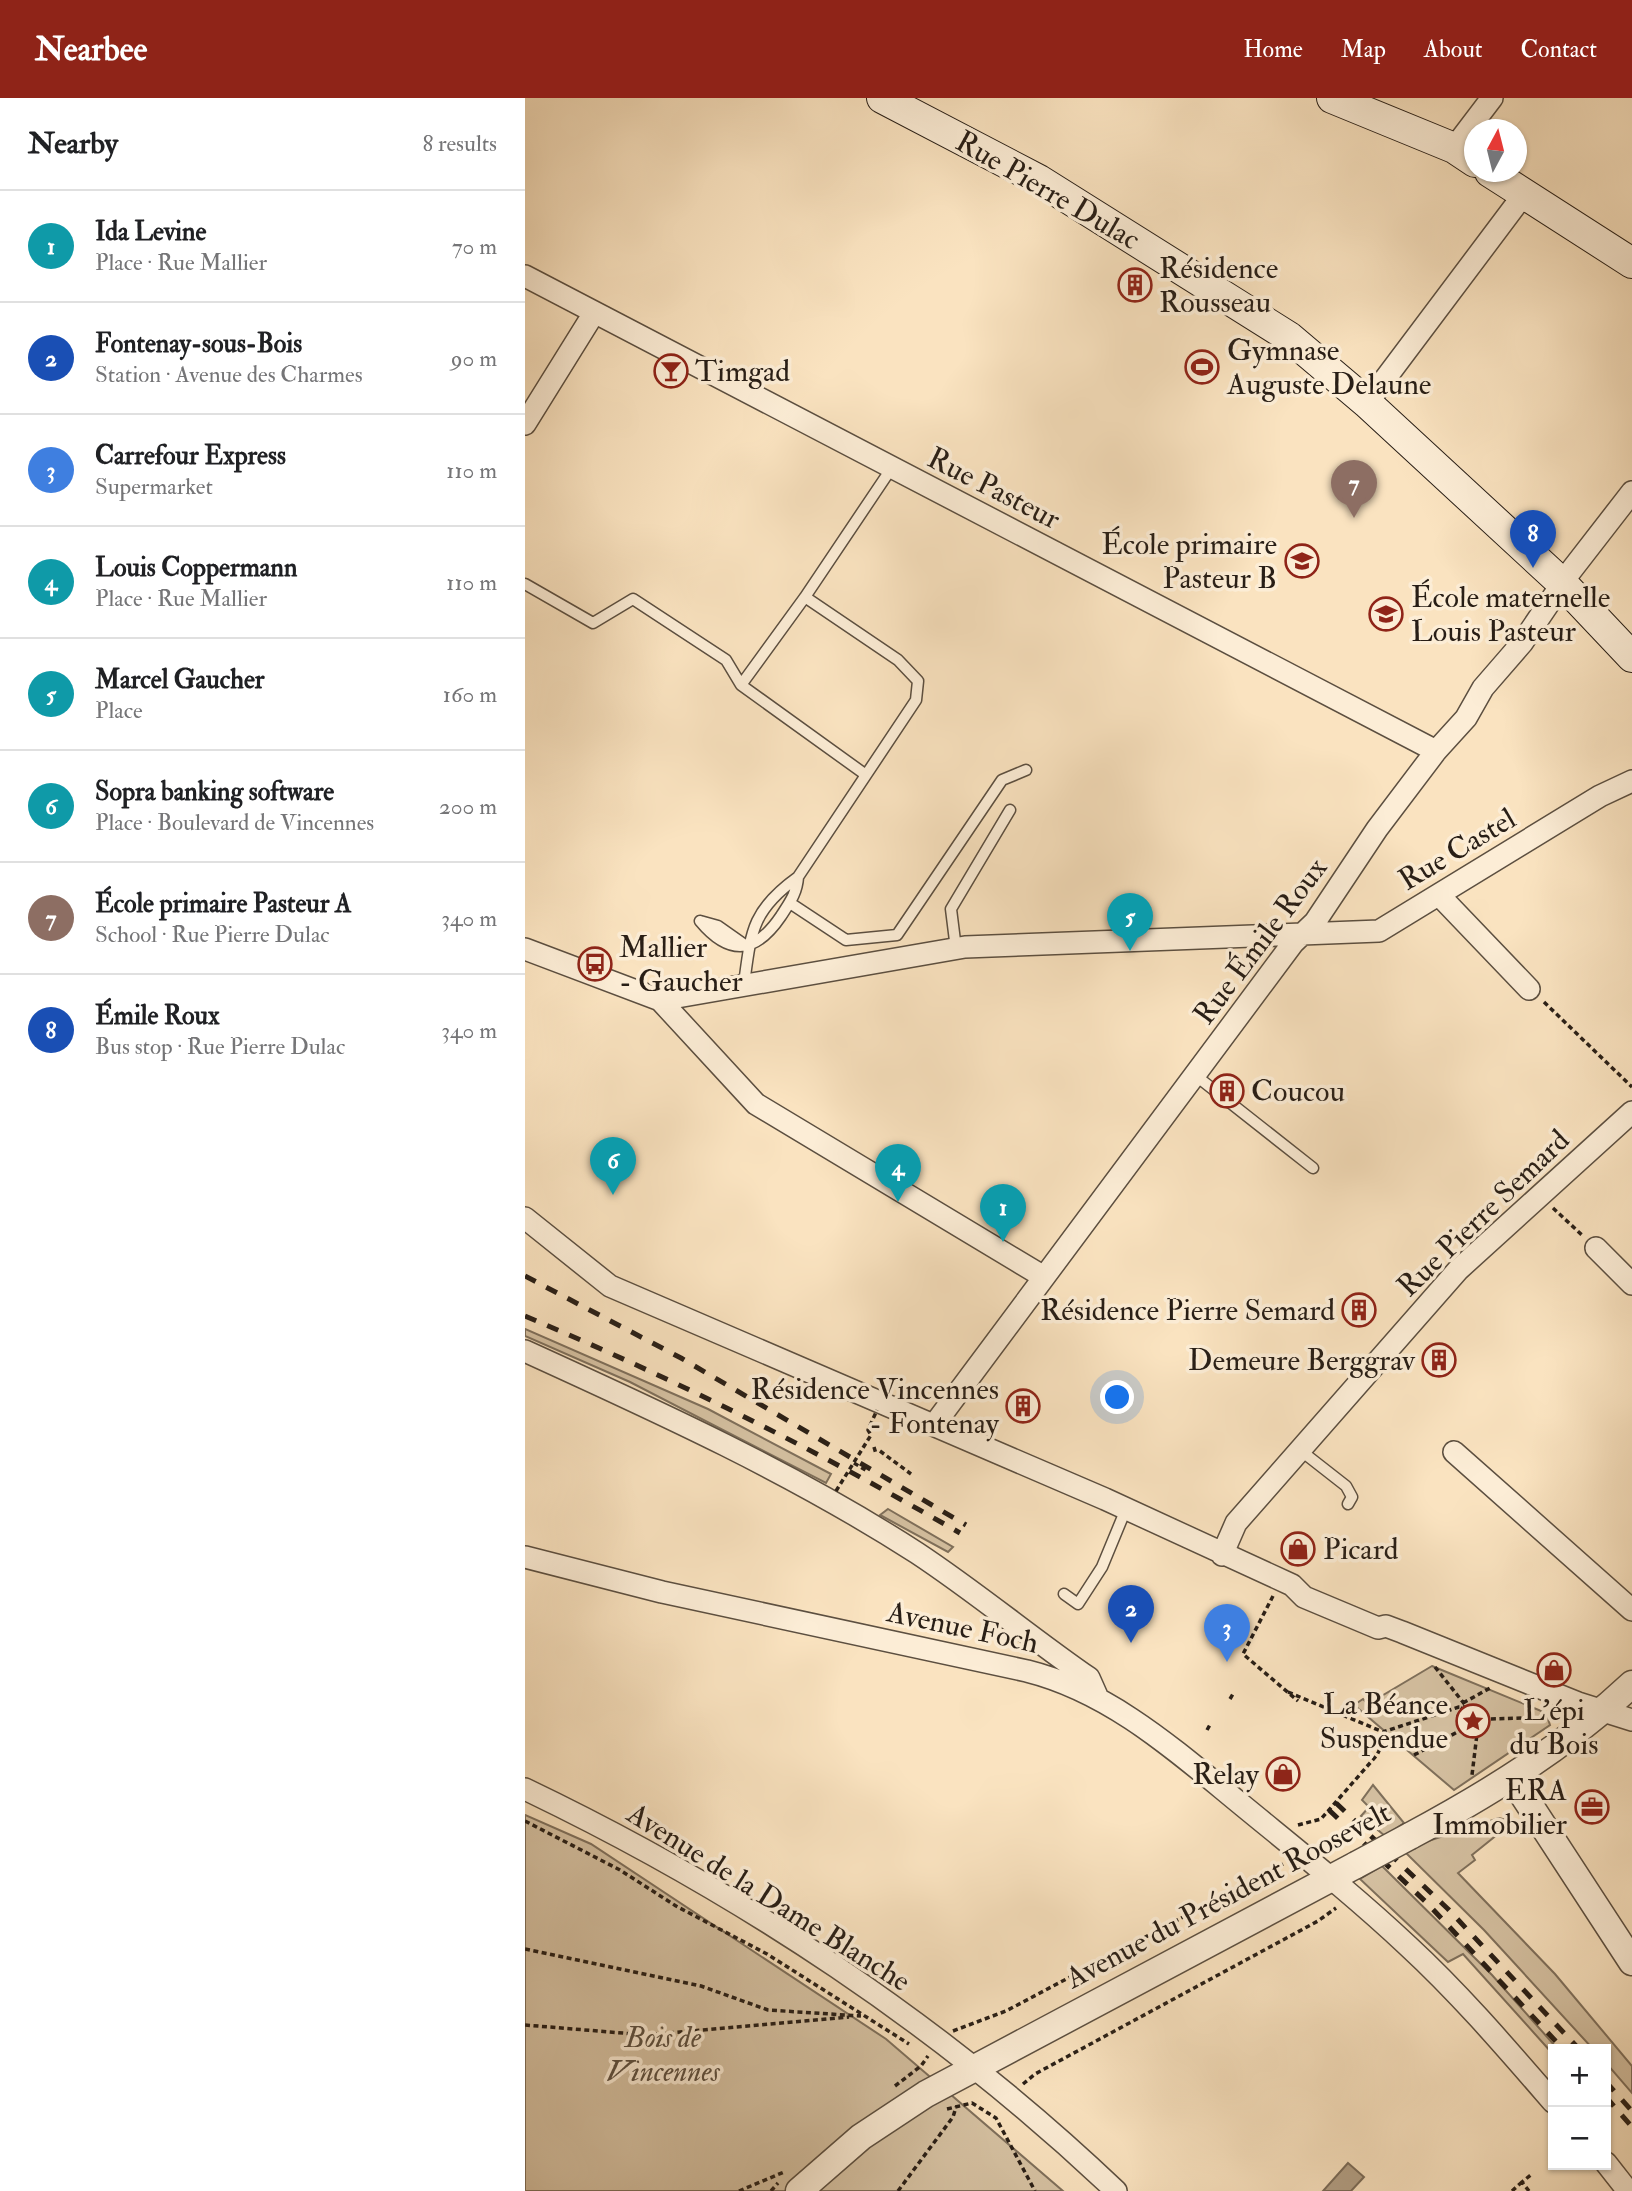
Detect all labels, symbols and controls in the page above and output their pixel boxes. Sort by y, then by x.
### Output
text: Nearbee [35,29,147,70]
text: Home [1243,34,1303,65]
text: Map [1341,34,1386,65]
text: About [1424,34,1483,65]
text: Contact [1521,34,1597,65]
north arrow [1464,119,1527,182]
street label: Rue Pierre Dulac [949,123,1146,258]
text: Nearby [28,125,118,162]
text: 8 results [422,129,497,158]
text: Ida Levine [95,216,206,248]
text: 1 [47,232,55,261]
text: 70 m [452,232,497,261]
text: Place · Rue Mallier [95,248,267,277]
place label: Résidence Rousseau [1159,250,1278,321]
building icon: Résidence Rousseau [1116,266,1154,304]
text: Fontenay-sous-Bois [95,328,302,360]
place label: Gymnase Auguste Delaune [1226,332,1431,403]
text: 2 [45,344,57,373]
text: 90 m [451,344,497,373]
sports icon: Gymnase Auguste Delaune [1183,348,1221,386]
bar icon: Timgad [652,352,690,390]
place label: Timgad [695,353,790,390]
text: Station · Avenue des Charmes [95,360,363,389]
street label: Rue Pasteur [921,439,1066,538]
text: Carrefour Express [95,440,286,472]
text: 3 [47,456,55,485]
text: 110 m [446,456,497,485]
pin: 7 [1331,460,1377,518]
text: Supermarket [95,472,213,501]
pin: 8 [1510,510,1556,568]
place label: École primaire Pasteur B [1101,525,1277,597]
school or university icon: École primaire Pasteur B [1283,542,1321,580]
text: Louis Coppermann [95,552,297,584]
text: 4 [45,568,57,597]
text: 110 m [446,568,497,597]
place label: École maternelle Louis Pasteur [1411,578,1610,650]
text: Place · Rue Mallier [95,584,267,613]
school or university icon: École maternelle Louis Pasteur [1367,595,1405,633]
text: Marcel Gaucher [95,664,264,696]
text: 5 [46,680,56,709]
text: 160 m [443,680,497,709]
text: Place [95,696,143,725]
text: Sopra banking software [95,776,334,808]
text: 6 [45,792,57,821]
text: 200 m [439,792,497,821]
street label: Rue Castel [1392,800,1523,899]
text: Place · Boulevard de Vincennes [95,808,374,837]
street label: Rue Émile Roux [1185,850,1335,1032]
text: École primaire Pasteur A [95,888,351,920]
pin: 5 [1107,893,1153,951]
text: 7 [46,904,56,933]
text: 340 m [441,904,497,933]
text: School · Rue Pierre Dulac [95,920,330,949]
place label: Mallier - Gaucher [619,929,743,1000]
bus stop icon: Mallier - Gaucher [576,945,614,983]
text: Émile Roux [95,1000,220,1032]
text: 8 [46,1016,56,1045]
text: 340 m [441,1016,497,1045]
text: Bus stop · Rue Pierre Dulac [95,1032,345,1061]
building icon: Coucou [1208,1072,1246,1110]
place label: Coucou [1251,1073,1345,1110]
street label: Rue Pierre Semard [1390,1122,1577,1305]
pin: 6 [590,1137,636,1195]
pin: 4 [875,1144,921,1202]
pin: 1 [980,1184,1026,1242]
building icon: Résidence Pierre Semard [1340,1291,1378,1329]
place label: Résidence Pierre Semard [1040,1292,1335,1329]
building icon: Demeure Berggrav [1420,1341,1458,1379]
place label: Demeure Berggrav [1188,1342,1416,1379]
place label: Résidence Vincennes - Fontenay [751,1371,1000,1442]
your location [1100,1380,1134,1414]
building icon: Résidence Vincennes - Fontenay [1004,1387,1042,1425]
shop icon: Picard [1279,1530,1317,1568]
place label: Picard [1323,1531,1399,1568]
pin: 2 [1108,1585,1154,1643]
street label: Avenue Foch [883,1593,1042,1662]
pin: 3 [1204,1604,1250,1662]
shop icon: L'épi du Bois [1535,1651,1573,1689]
place label: La Béance Suspendue [1320,1686,1448,1757]
place label: L'épi du Bois [1510,1692,1598,1763]
place icon: La Béance Suspendue [1454,1702,1492,1740]
shop icon: Relay [1264,1755,1302,1793]
place label: Relay [1192,1756,1260,1793]
place label: ERA Immobilier [1432,1772,1567,1843]
office icon: ERA Immobilier [1573,1788,1611,1826]
street label: Avenue du Président Roosevelt [1059,1794,1397,1997]
street label: Avenue de la Dame Blanche [619,1795,917,2000]
park label: Bois de Vincennes [606,2019,720,2090]
map controls [1548,2044,1611,2170]
button: + [1548,2044,1611,2107]
button: − [1548,2107,1611,2170]

